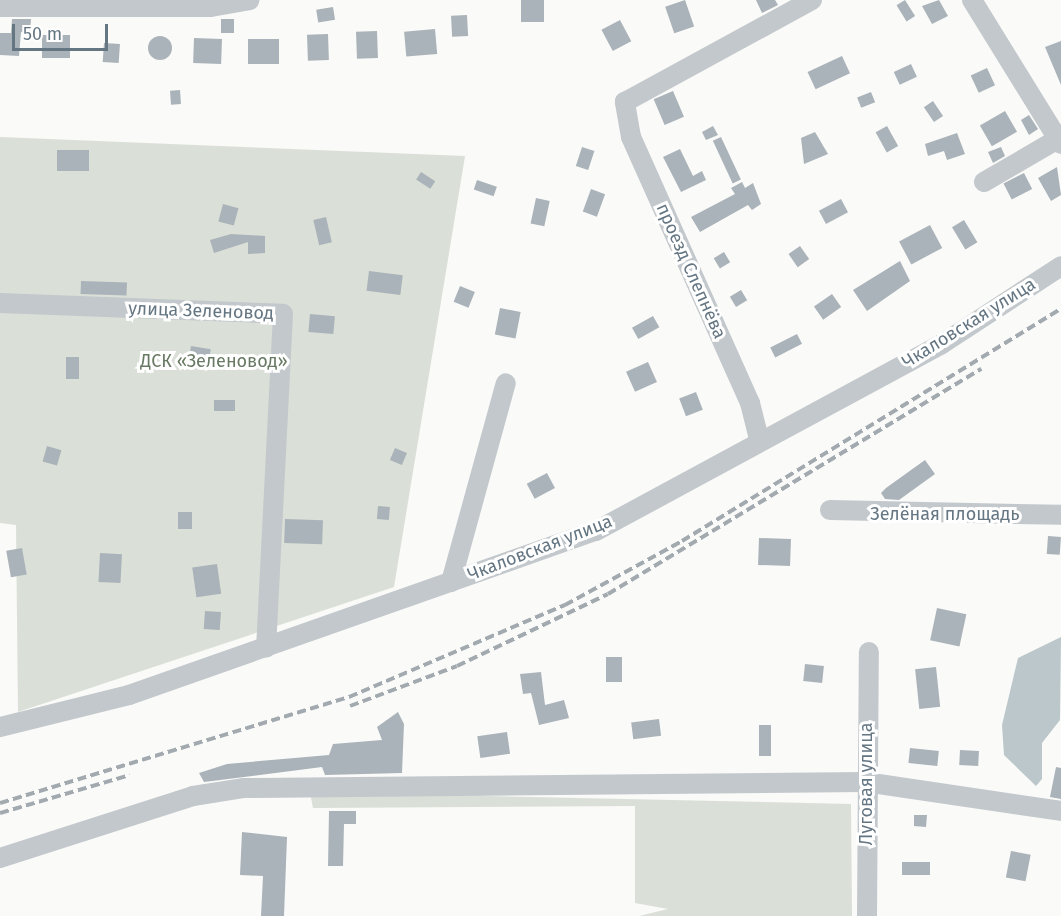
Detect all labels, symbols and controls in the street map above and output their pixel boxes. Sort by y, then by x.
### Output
scale bar [15,12,111,50]
text: 50 m [23,23,62,45]
street label: проезд Слепнёва [651,200,731,342]
street label: Чкаловская улица [898,273,1040,373]
street label: улица Зеленовод [128,298,274,324]
park label: ДСК «Зеленовод» [140,350,288,372]
street label: Зелёная площадь [870,503,1020,525]
street label: Чкаловская улица [465,510,615,586]
street label: Луговая улица [855,722,877,846]

